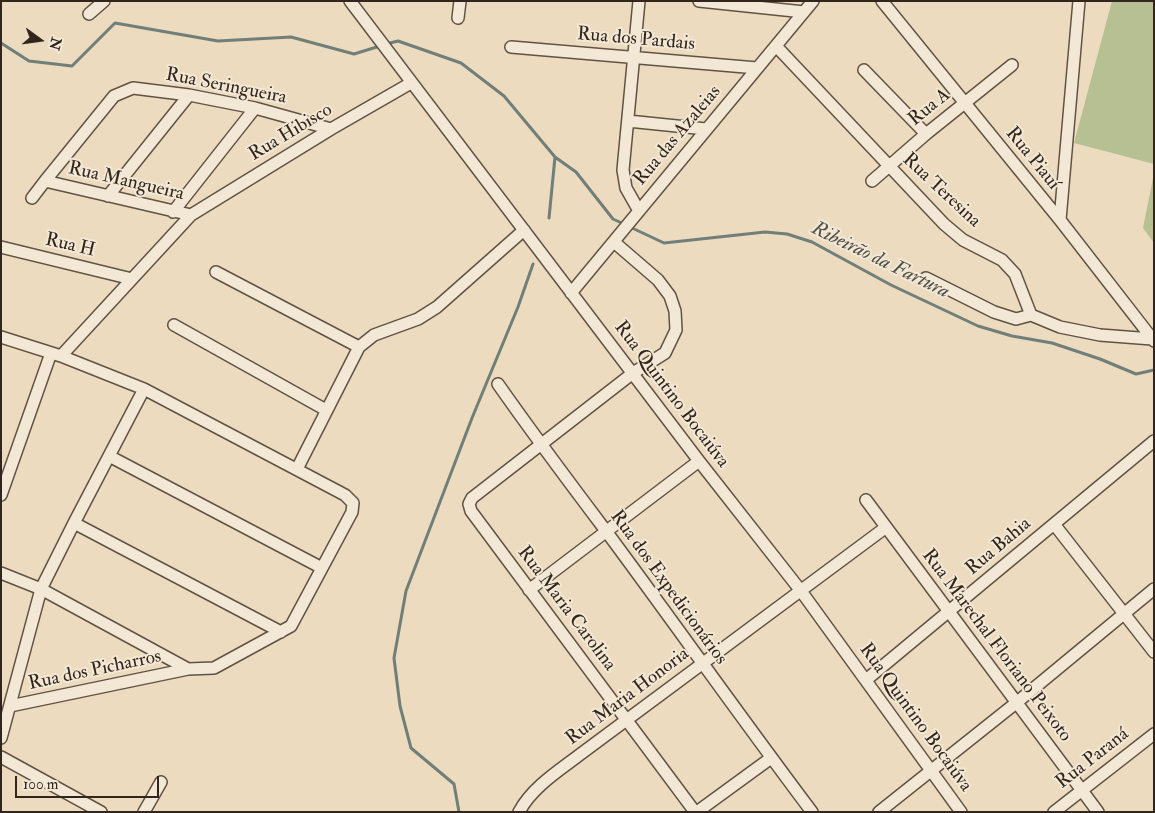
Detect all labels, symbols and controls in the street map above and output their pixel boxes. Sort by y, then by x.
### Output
north arrow [15,15,65,65]
street label: Rua dos Pardais [576,23,696,57]
text: N [45,36,65,52]
street label: Rua Seringueira [164,64,288,110]
street label: Rua das Azaleias [629,81,727,191]
street label: Rua A [905,84,955,132]
street label: Rua Hibisco [245,99,337,167]
street label: Rua Piauí [1000,123,1064,195]
street label: Rua Teresina [897,149,985,233]
street label: Rua Mangueira [66,158,186,206]
water label: Ribeirão da Fartura [807,217,953,305]
street label: Rua H [43,229,97,263]
street label: Rua Quintino Bocaiúva [608,317,734,473]
street label: Rua dos Expedicionários [604,506,732,670]
street label: Rua Bahia [962,513,1036,581]
street label: Rua Maria Carolina [512,542,620,676]
street label: Rua Marechal Floriano Peixoto [916,545,1076,747]
street label: Rua Quintino Bocaiúva [854,639,976,797]
street label: Rua Maria Honoria [562,643,694,751]
street label: Rua dos Picharros [26,646,164,696]
street label: Rua Paraná [1052,724,1134,794]
scale bar [18,766,161,798]
text: 100 m [23,775,58,794]

